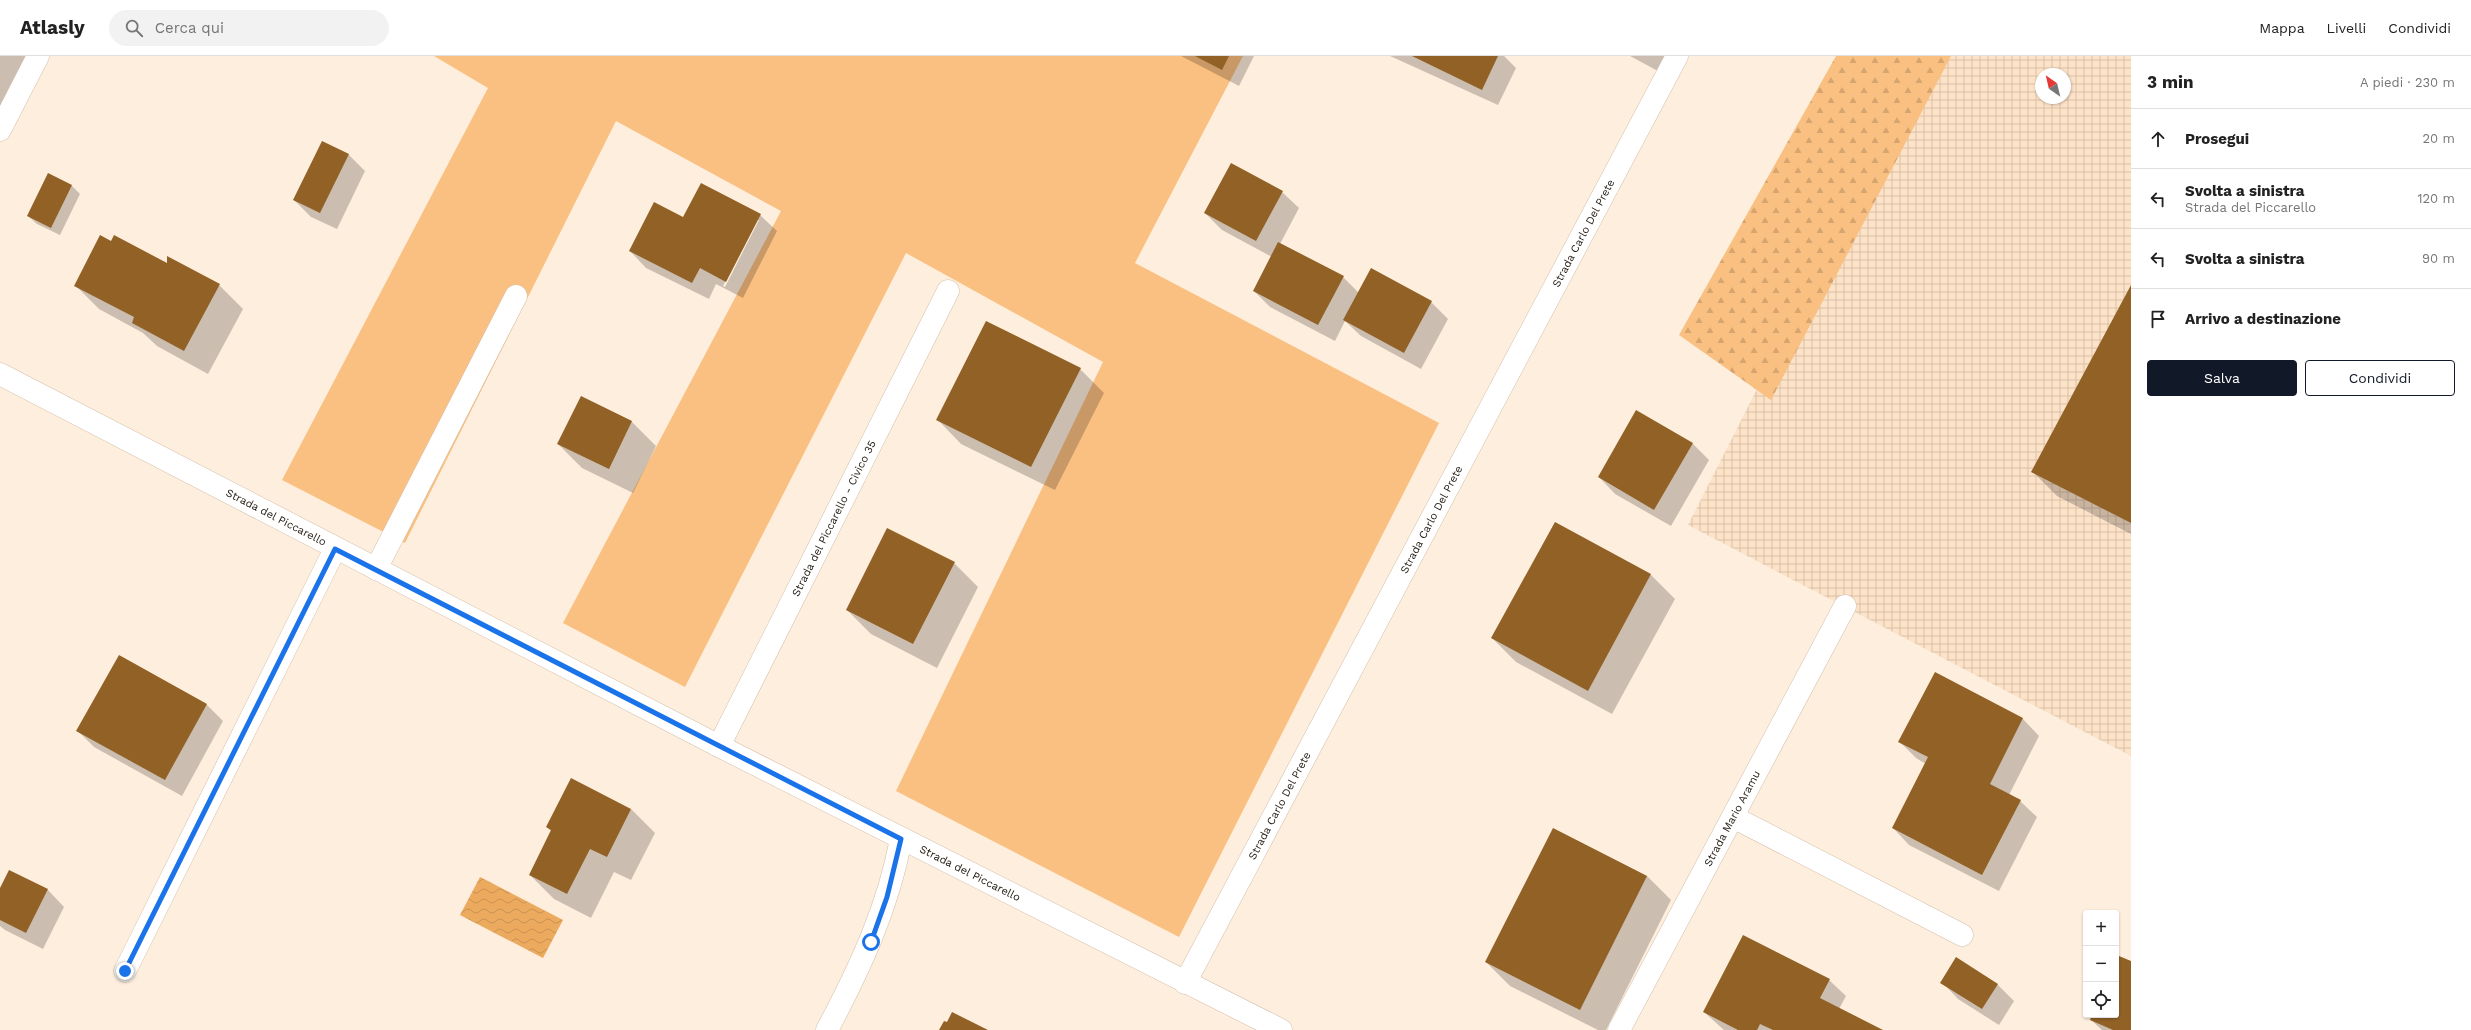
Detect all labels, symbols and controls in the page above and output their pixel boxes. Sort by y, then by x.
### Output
search box [109,10,389,46]
text: Atlasly [20,16,85,39]
icon: search [123,17,145,39]
text: Cerca qui [155,19,224,37]
text: Mappa [2259,20,2305,36]
text: Livelli [2327,20,2366,36]
text: Condividi [2388,20,2451,36]
north arrow [2035,68,2071,104]
text: 3 min [2147,72,2193,92]
text: A piedi · 230 m [2360,75,2455,90]
icon: ahead [2147,128,2169,150]
text: Prosegui [2185,130,2249,148]
text: 20 m [2423,131,2455,146]
street label: Strada Carlo Del Prete [1550,177,1617,289]
text: Svolta a sinistra [2185,182,2305,200]
icon: left [2147,188,2169,210]
text: 120 m [2417,191,2455,206]
text: Strada del Piccarello [2185,200,2316,215]
icon: left [2147,248,2169,270]
text: Svolta a sinistra [2185,250,2305,268]
text: 90 m [2422,251,2455,266]
icon: arrive [2147,308,2169,330]
text: Arrivo a destinazione [2185,310,2341,328]
button: Salva [2147,360,2297,396]
button: Condividi [2305,360,2455,396]
street label: Strada del Piccarello - Civico 35 [789,438,879,599]
street label: Strada Carlo Del Prete [1398,463,1465,576]
street label: Strada del Piccarello [224,486,328,549]
street label: Strada Carlo Del Prete [1246,750,1314,862]
street label: Strada Mario Aramu [1701,768,1763,869]
street label: Strada del Piccarello [917,843,1023,904]
map controls [2083,910,2119,1018]
button: + [2083,910,2119,946]
route start [862,933,880,951]
button: − [2083,946,2119,982]
route end [116,962,134,980]
button: locate [2083,982,2119,1018]

